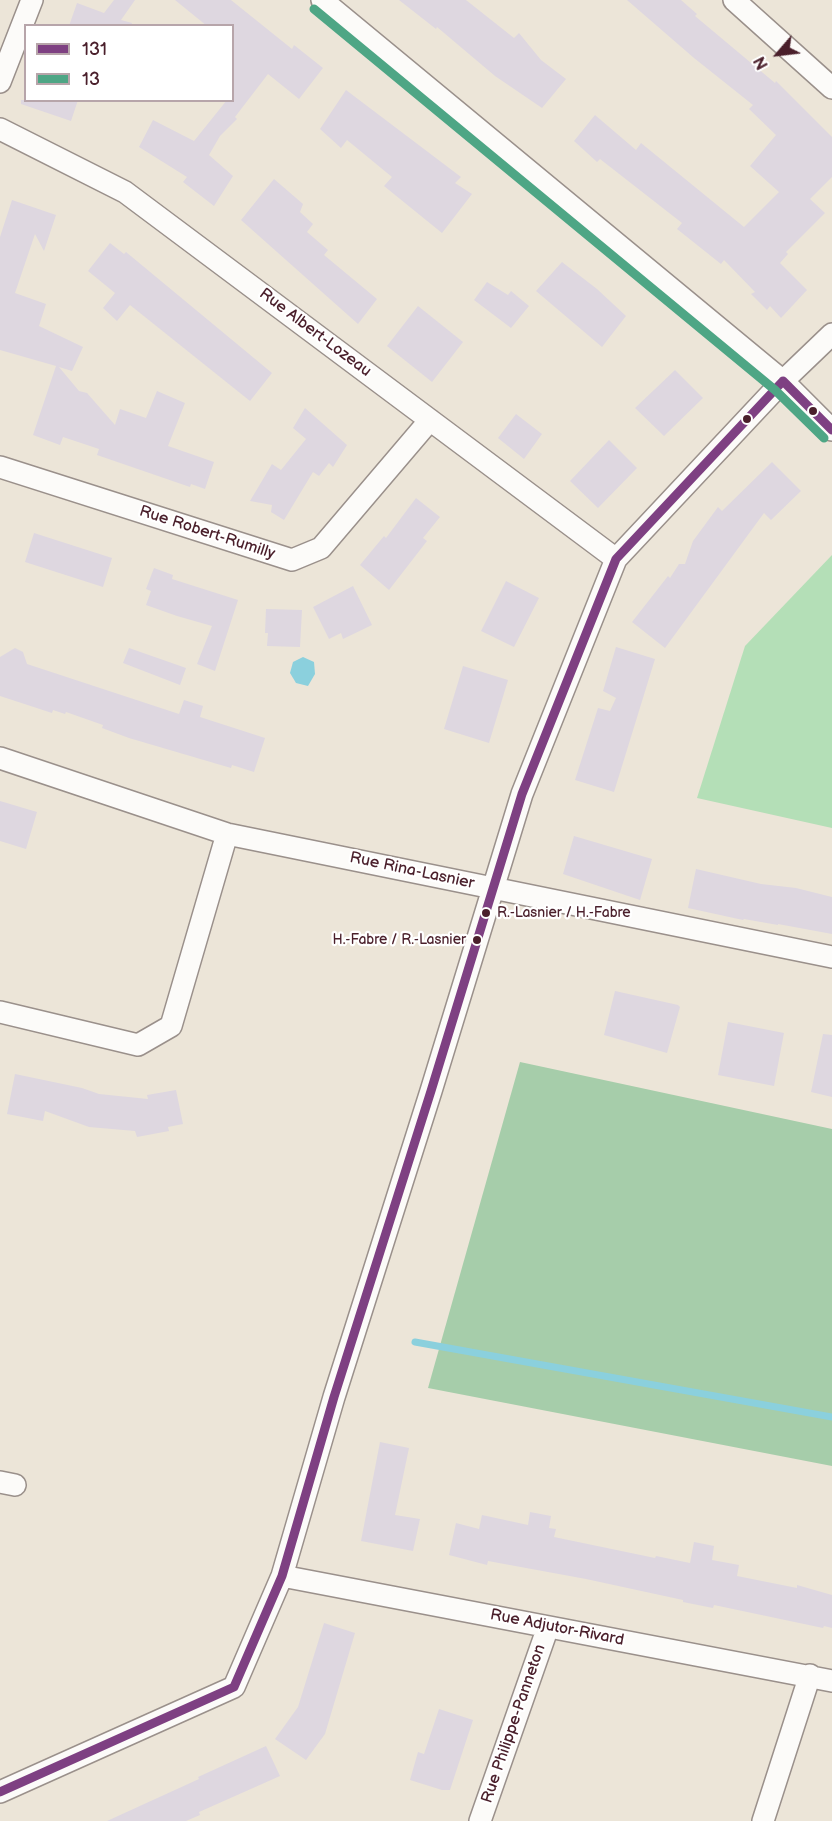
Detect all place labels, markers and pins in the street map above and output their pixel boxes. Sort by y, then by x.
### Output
unlabelled marker [807,405,819,417]
unlabelled marker [741,413,753,425]
place label: R.-Lasnier / H.-Fabre [497,905,631,921]
marker: R.-Lasnier / H.-Fabre [480,907,492,919]
place label: H.-Fabre / R.-Lasnier [332,932,466,948]
marker: H.-Fabre / R.-Lasnier [471,934,483,946]

